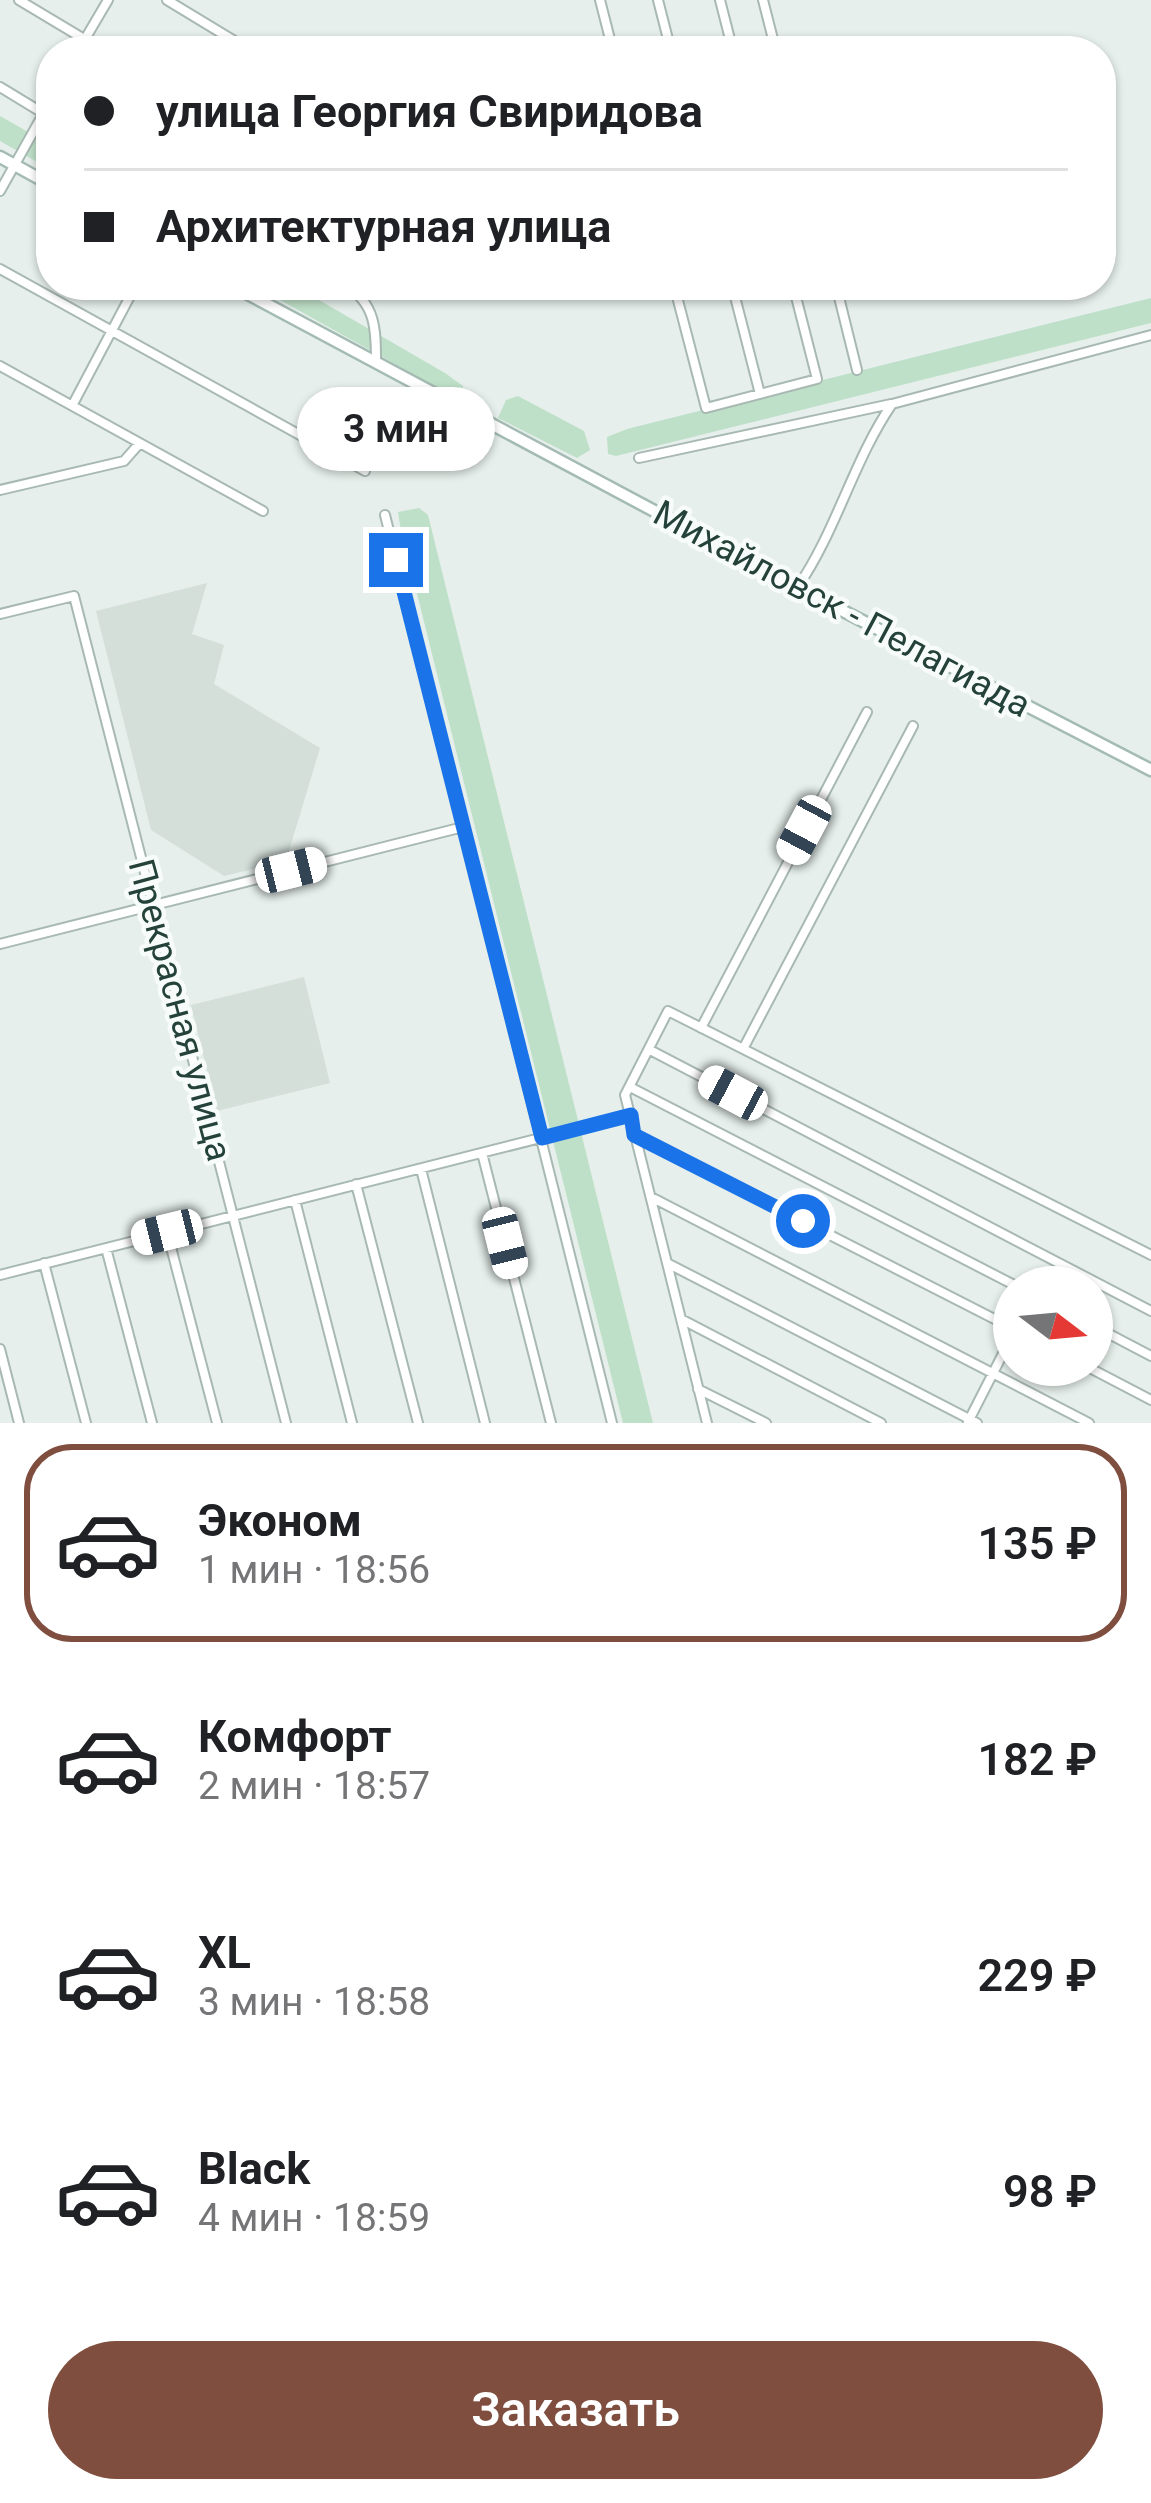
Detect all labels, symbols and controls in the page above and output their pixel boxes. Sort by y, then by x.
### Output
text: улица Георгия Свиридова [156,85,703,138]
text: Архитектурная улица [156,200,611,253]
callout: 3 мин [297,386,495,470]
text: 3 мин [343,406,449,452]
street label: Михайловск - Пелагиада [647,492,1037,726]
route end [369,533,423,587]
car [771,790,837,870]
car [252,844,330,896]
street label: Прекрасная улица [119,854,241,1166]
car [693,1060,773,1126]
route start [776,1194,830,1248]
car [479,1204,531,1282]
car [128,1206,206,1258]
north arrow [993,1266,1113,1386]
map controls [993,1266,1113,1386]
icon: car [54,1489,162,1597]
text: Эконом [198,1494,362,1547]
text: 135 ₽ [977,1517,1097,1570]
text: 1 мин · 18:56 [198,1547,430,1593]
icon: car [54,1705,162,1813]
text: Комфорт [198,1710,391,1763]
text: 182 ₽ [977,1733,1097,1786]
text: 2 мин · 18:57 [198,1763,430,1809]
icon: car [54,1921,162,2029]
text: XL [198,1926,251,1979]
text: 229 ₽ [977,1949,1097,2002]
text: 3 мин · 18:58 [198,1979,430,2025]
icon: car [54,2137,162,2245]
text: Black [198,2142,310,2195]
text: 98 ₽ [1003,2165,1097,2218]
text: 4 мин · 18:59 [198,2195,430,2241]
button: Заказать [48,2341,1103,2479]

